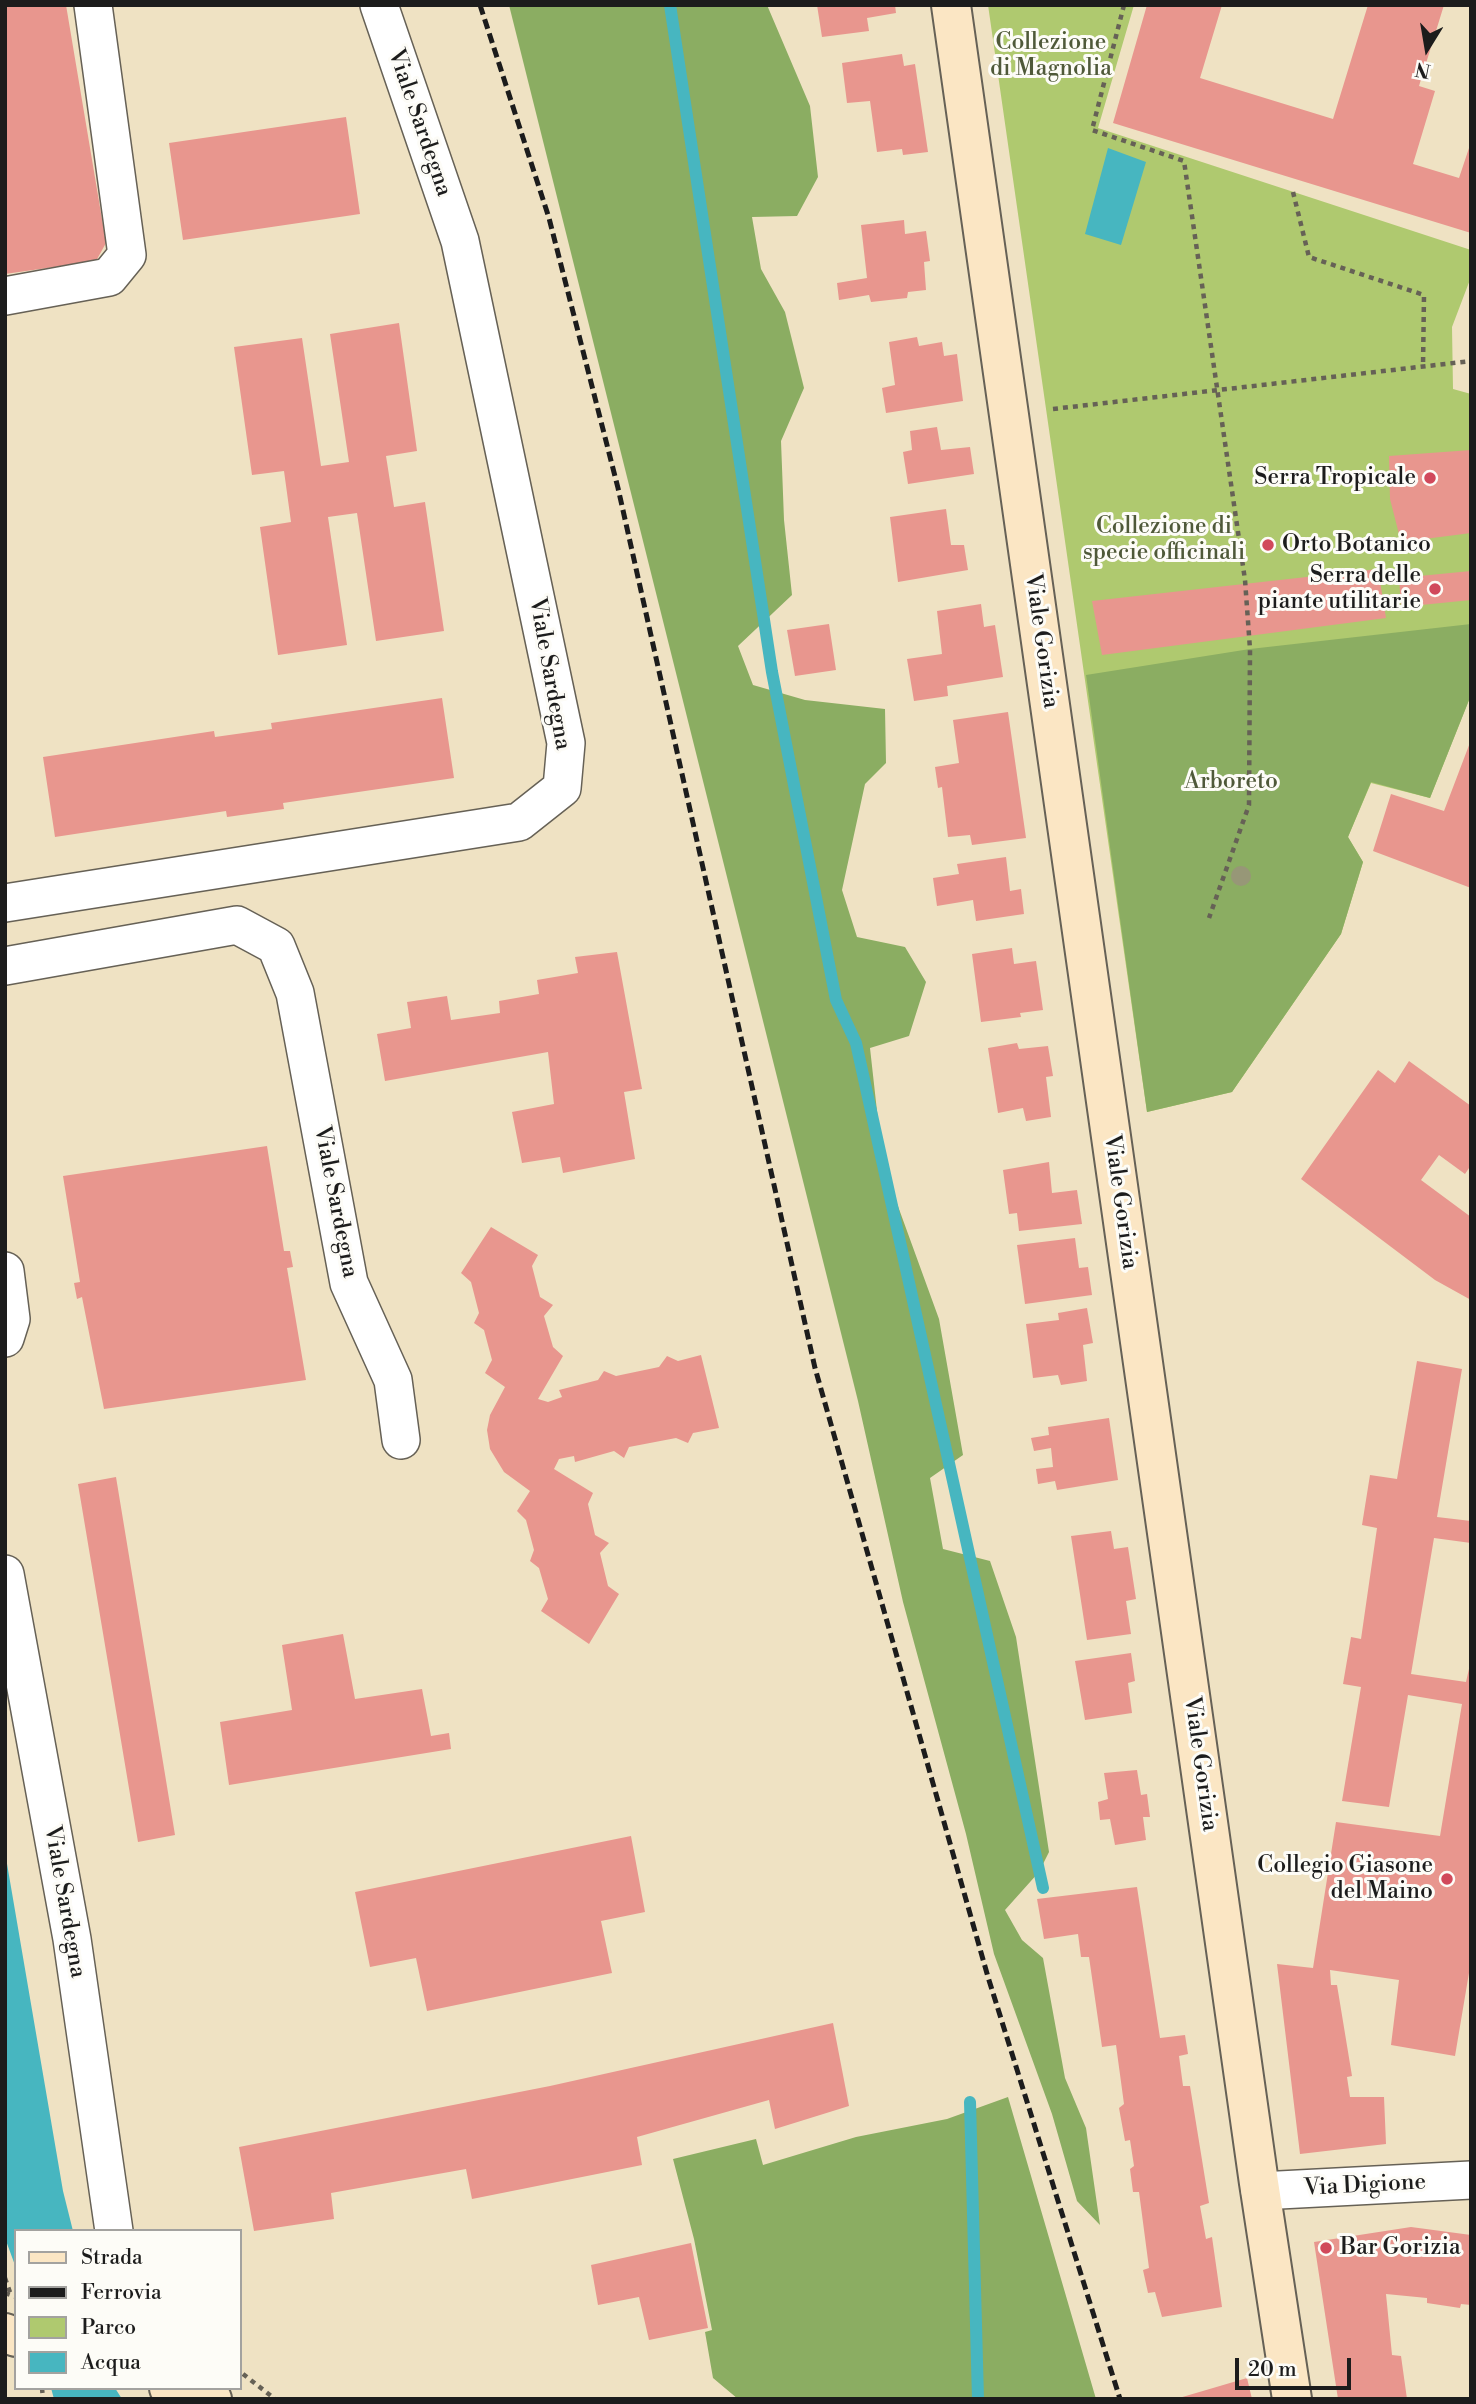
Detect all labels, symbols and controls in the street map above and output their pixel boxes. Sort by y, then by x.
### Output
north arrow [1392,14,1462,84]
park label: Collezione di Magnolia [990,29,1112,83]
street label: Viale Sardegna [381,46,457,200]
text: N [1413,56,1433,83]
place label: Serra Tropicale [1254,464,1416,492]
marker: Serra Tropicale [1422,470,1438,486]
park label: Collezione di specie officinali [1083,513,1245,567]
place label: Orto Botanico [1282,531,1431,559]
marker: Orto Botanico [1260,537,1276,553]
place label: Serra delle piante utilitarie [1258,562,1421,616]
street label: Viale Gorizia [1018,572,1064,710]
marker: Serra delle piante utilitarie [1427,581,1443,597]
street label: Viale Sardegna [522,596,576,752]
park label: Arboreto [1184,768,1278,796]
street label: Viale Sardegna [307,1124,363,1280]
street label: Viale Gorizia [1097,1133,1143,1271]
street label: Viale Gorizia [1177,1695,1223,1833]
street label: Viale Sardegna [37,1824,91,1980]
place label: Collegio Giasone del Maino [1257,1852,1433,1906]
marker: Collegio Giasone del Maino [1439,1871,1455,1887]
street label: Via Digione [1303,2169,1427,2203]
legend [14,2229,242,2390]
place label: Bar Gorizia [1340,2234,1461,2262]
marker: Bar Gorizia [1318,2240,1334,2256]
text: Strada [81,2245,143,2271]
text: Ferrovia [81,2280,162,2306]
text: Parco [81,2315,136,2341]
scale bar [1238,2344,1354,2388]
text: Acqua [81,2350,141,2376]
text: 20 m [1248,2357,1297,2383]

